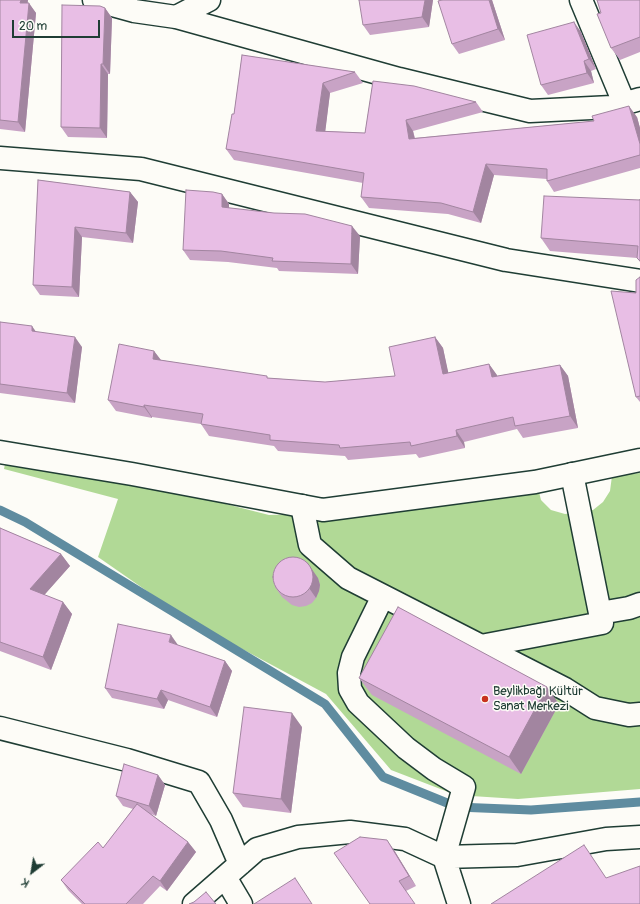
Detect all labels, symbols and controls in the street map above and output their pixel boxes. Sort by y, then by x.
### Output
scale bar [14,12,102,38]
text: 20 m [19,19,47,34]
place label: Beylikbağı Kültür Sanat Merkezi [493,684,583,715]
marker: Beylikbağı Kültür Sanat Merkezi [480,694,490,704]
north arrow [12,852,52,892]
text: K [19,875,32,890]

